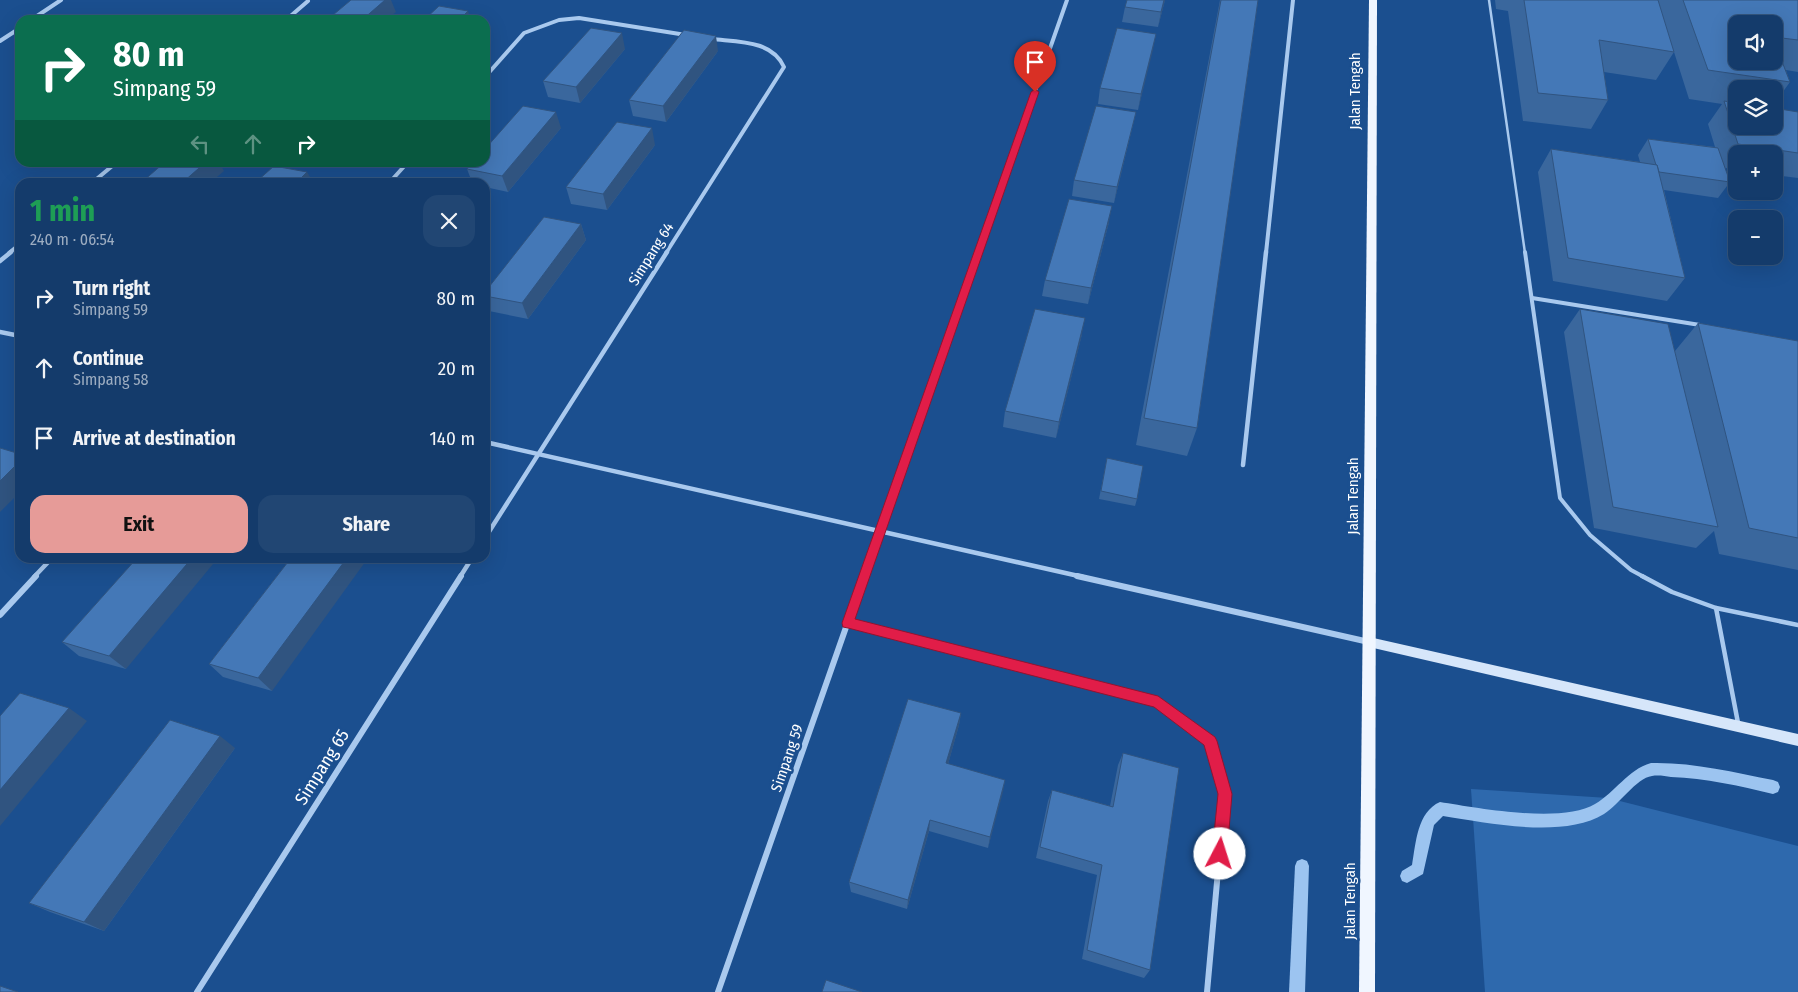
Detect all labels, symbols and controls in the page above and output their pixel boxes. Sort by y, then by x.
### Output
map controls [1728,15,1783,265]
button: sound [1728,15,1783,70]
text: 80 m [113,33,185,75]
icon: right [30,35,95,100]
pin [1014,41,1056,92]
icon: arrive [1021,48,1049,76]
street label: Jalan Tengah [1346,52,1364,130]
text: Simpang 59 [113,75,216,102]
button: layers [1728,80,1783,135]
icon: left [186,130,214,158]
icon: ahead [239,130,267,158]
icon: right [292,130,320,158]
button: + [1728,145,1783,200]
text: 1 min [30,193,95,229]
button: close [423,195,475,247]
button: − [1728,210,1783,265]
street label: Simpang 64 [625,219,677,289]
text: 240 m · 06:54 [30,230,115,249]
text: Turn right [73,277,150,300]
icon: right [30,284,58,312]
text: 80 m [437,287,475,310]
text: Simpang 59 [73,300,148,319]
text: Continue [73,347,144,370]
icon: ahead [30,354,58,382]
text: 20 m [438,357,475,380]
text: Simpang 58 [73,370,149,389]
icon: arrive [30,424,58,452]
text: Arrive at destination [73,427,236,450]
text: 140 m [429,427,475,450]
street label: Jalan Tengah [1344,457,1362,535]
button: Exit [30,495,248,553]
button: Share [258,495,475,553]
street label: Simpang 59 [767,722,807,794]
street label: Simpang 65 [290,725,354,809]
position arrow [1193,827,1245,879]
street label: Jalan Tengah [1341,862,1359,940]

